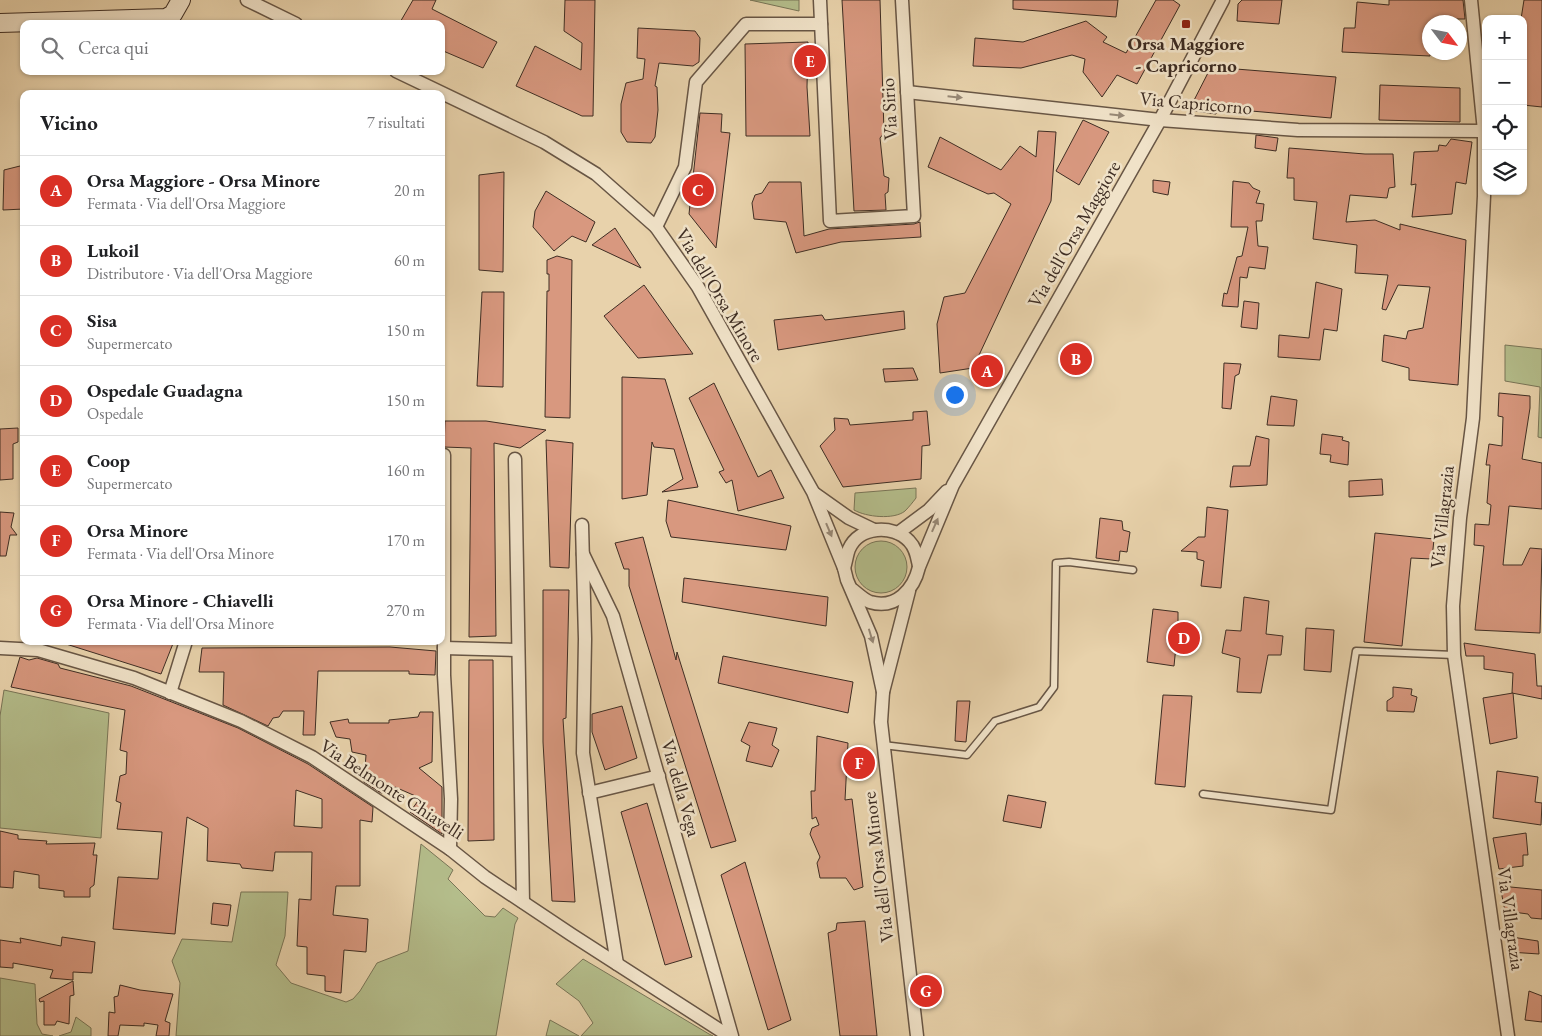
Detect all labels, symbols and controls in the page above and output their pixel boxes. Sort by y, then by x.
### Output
north arrow [1422,15,1467,60]
map controls [1482,15,1527,195]
button: + [1482,15,1527,60]
marker: Orsa Maggiore - Capricorno [1180,18,1192,30]
search box [20,20,445,75]
place label: Orsa Maggiore - Capricorno [1127,31,1245,78]
icon: search [38,34,66,62]
text: Cerca qui [78,35,149,60]
pin: E [794,42,826,80]
button: − [1482,60,1527,105]
street label: Via Sirio [875,77,903,141]
street label: Via Capricorno [1139,86,1253,120]
one-way arrow [948,93,964,101]
button: locate [1482,105,1527,150]
text: Vicino [40,109,98,136]
one-way arrow [1109,111,1125,119]
text: 7 risultati [367,112,425,133]
button: layers [1482,150,1527,195]
street label: Via dell'Orsa Maggiore [1022,156,1126,312]
text: Orsa Maggiore - Orsa Minore [87,168,320,193]
pin: C [682,171,714,209]
text: A [50,180,62,201]
text: 20 m [394,180,425,201]
text: Fermata · Via dell'Orsa Maggiore [87,193,285,214]
street label: Via dell'Orsa Minore [670,224,770,366]
text: Lukoil [87,238,139,263]
text: B [51,250,61,271]
text: 60 m [394,250,425,271]
text: Distributore · Via dell'Orsa Maggiore [87,263,313,284]
text: Sisa [87,308,117,333]
text: C [50,320,62,341]
text: 150 m [386,320,425,341]
text: Supermercato [87,333,172,354]
pin: B [1060,340,1092,378]
pin: A [971,352,1003,390]
text: Ospedale Guadagna [87,378,243,403]
your location [942,382,968,408]
text: D [50,390,62,411]
text: 150 m [386,390,425,411]
text: Ospedale [87,403,143,424]
text: Coop [87,448,130,473]
text: E [51,460,61,481]
text: 160 m [386,460,425,481]
street label: Via Villagrazia [1424,464,1460,570]
text: Supermercato [87,473,172,494]
text: Orsa Minore [87,518,188,543]
one-way arrow [932,518,940,532]
one-way arrow [825,523,833,537]
text: F [52,530,60,551]
text: 170 m [386,530,425,551]
text: Fermata · Via dell'Orsa Minore [87,543,274,564]
text: Orsa Minore - Chiavelli [87,588,274,613]
text: G [50,600,62,621]
text: 270 m [386,600,425,621]
text: Fermata · Via dell'Orsa Minore [87,613,274,634]
pin: D [1168,619,1200,657]
one-way arrow [867,629,875,644]
street label: Via Belmonte Chiavelli [315,733,469,845]
street label: Via della Vega [655,736,707,840]
pin: F [843,744,875,782]
street label: Via dell'Orsa Minore [856,790,900,944]
street label: Via Villagrazia [1491,866,1531,972]
pin: G [910,972,942,1010]

